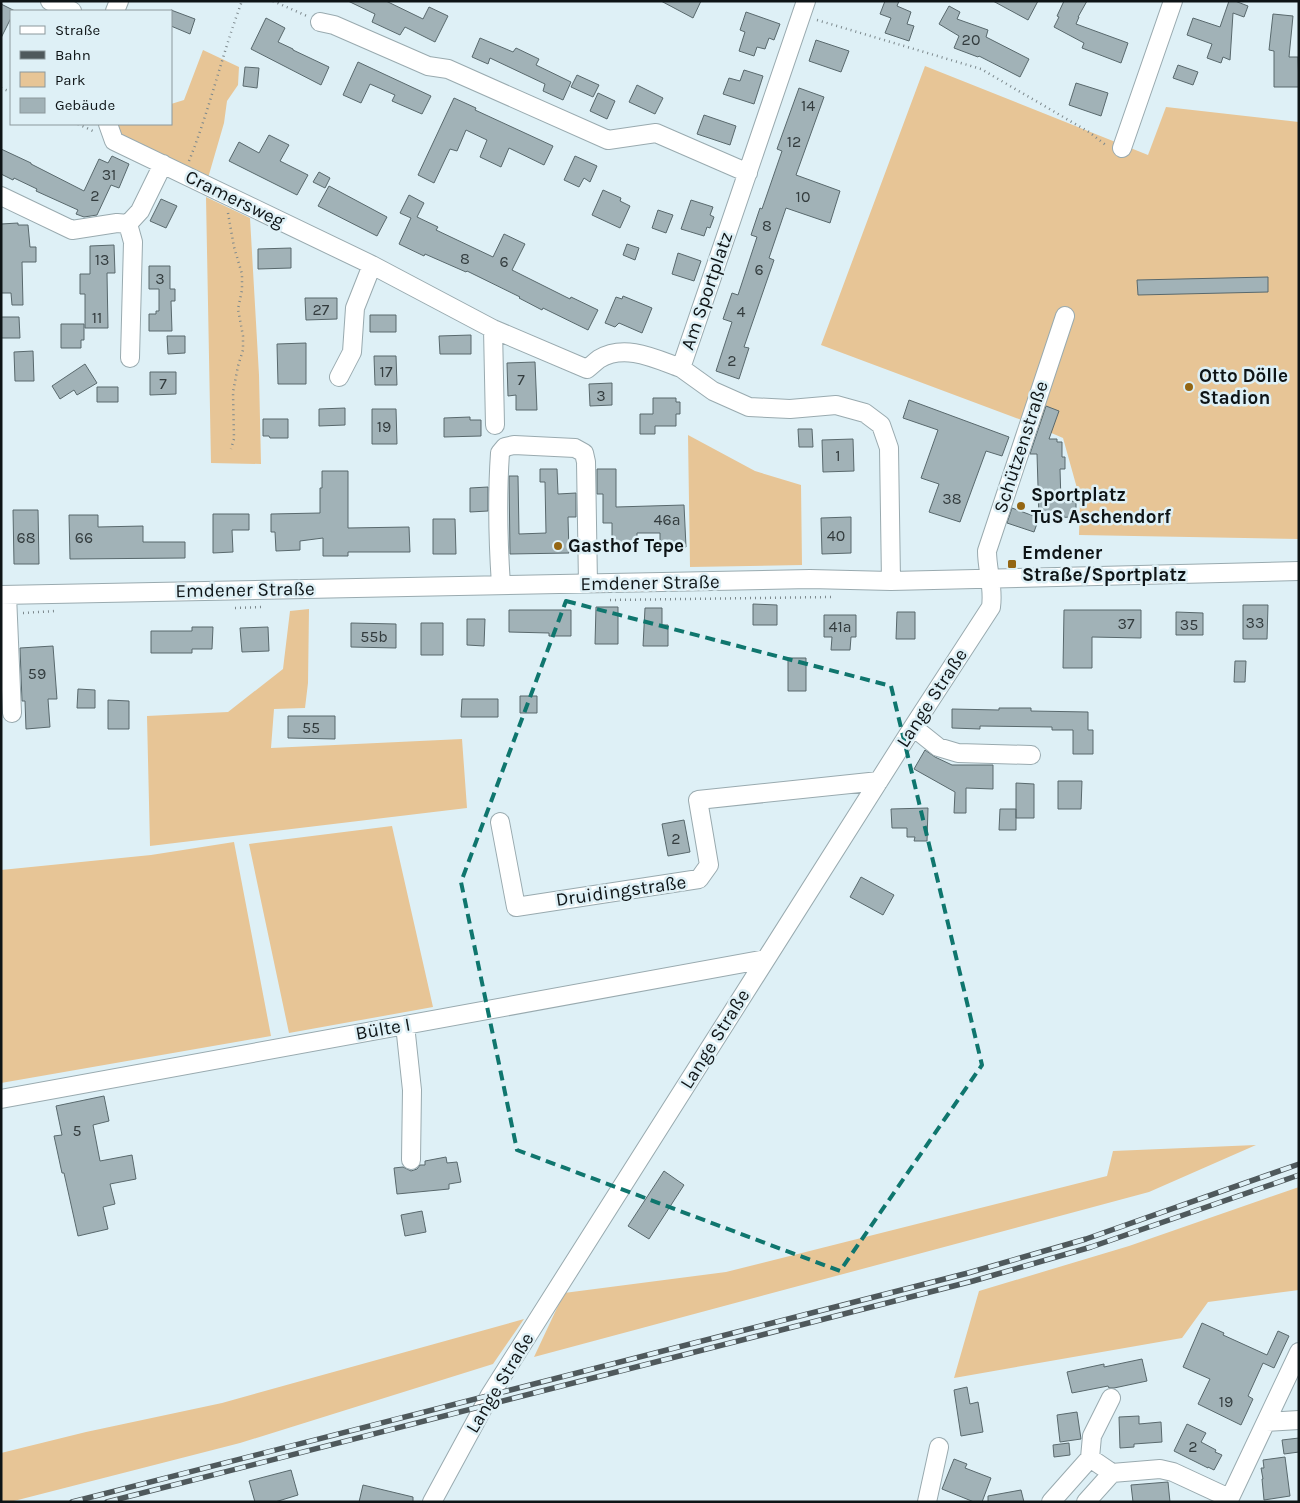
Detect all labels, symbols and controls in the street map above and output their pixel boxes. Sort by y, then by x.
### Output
legend [10,10,172,125]
text: Straße [55,21,100,39]
house number: 20 [962,30,980,49]
text: Bahn [55,46,91,64]
text: Park [55,71,85,89]
text: Gebäude [55,96,115,114]
house number: 14 [801,96,815,115]
house number: 12 [787,132,801,151]
house number: 31 [102,165,116,184]
street label: Cramersweg [182,166,288,233]
house number: 2 [90,186,100,205]
house number: 10 [796,187,810,206]
house number: 8 [762,216,772,235]
street label: Am Sportplatz [677,229,737,353]
house number: 8 [460,249,470,268]
house number: 13 [95,250,109,269]
house number: 6 [499,252,509,271]
house number: 6 [754,260,764,279]
house number: 3 [155,269,165,288]
house number: 27 [313,300,330,319]
house number: 4 [737,302,746,321]
house number: 11 [92,308,102,327]
house number: 2 [727,351,737,370]
house number: 17 [380,362,393,381]
place label: Otto Dölle Stadion [1199,365,1288,409]
house number: 7 [517,370,525,389]
house number: 7 [159,374,167,393]
street label: Schützenstraße [989,378,1053,516]
marker: Otto Dölle Stadion [1183,381,1195,393]
house number: 3 [596,386,606,405]
house number: 19 [377,417,391,436]
house number: 1 [835,446,841,465]
place label: Sportplatz TuS Aschendorf [1031,484,1172,528]
house number: 38 [942,489,962,508]
marker: Sportplatz TuS Aschendorf [1015,500,1027,512]
house number: 46a [654,510,680,529]
house number: 40 [827,526,845,545]
house number: 68 [17,528,36,547]
house number: 66 [75,528,93,547]
place label: Gasthof Tepe [568,535,684,557]
marker: Gasthof Tepe [552,540,564,552]
place label: Emdener Straße/Sportplatz [1022,542,1186,586]
marker: Emdener Straße/Sportplatz [1006,558,1018,570]
street label: Emdener Straße [580,571,720,595]
street label: Emdener Straße [175,578,315,602]
house number: 33 [1246,613,1264,632]
house number: 37 [1118,614,1135,633]
house number: 35 [1180,615,1198,634]
house number: 41a [828,617,852,636]
house number: 55b [360,627,388,646]
street label: Lange Straße [892,645,972,751]
house number: 59 [28,664,46,683]
house number: 55 [302,718,320,737]
house number: 2 [671,829,681,848]
street label: Druidingstraße [554,871,688,911]
street label: Lange Straße [676,985,754,1093]
street label: Bülte I [354,1013,412,1045]
house number: 5 [72,1121,82,1140]
street label: Lange Straße [461,1329,539,1437]
house number: 19 [1219,1392,1233,1411]
house number: 2 [1188,1437,1198,1456]

